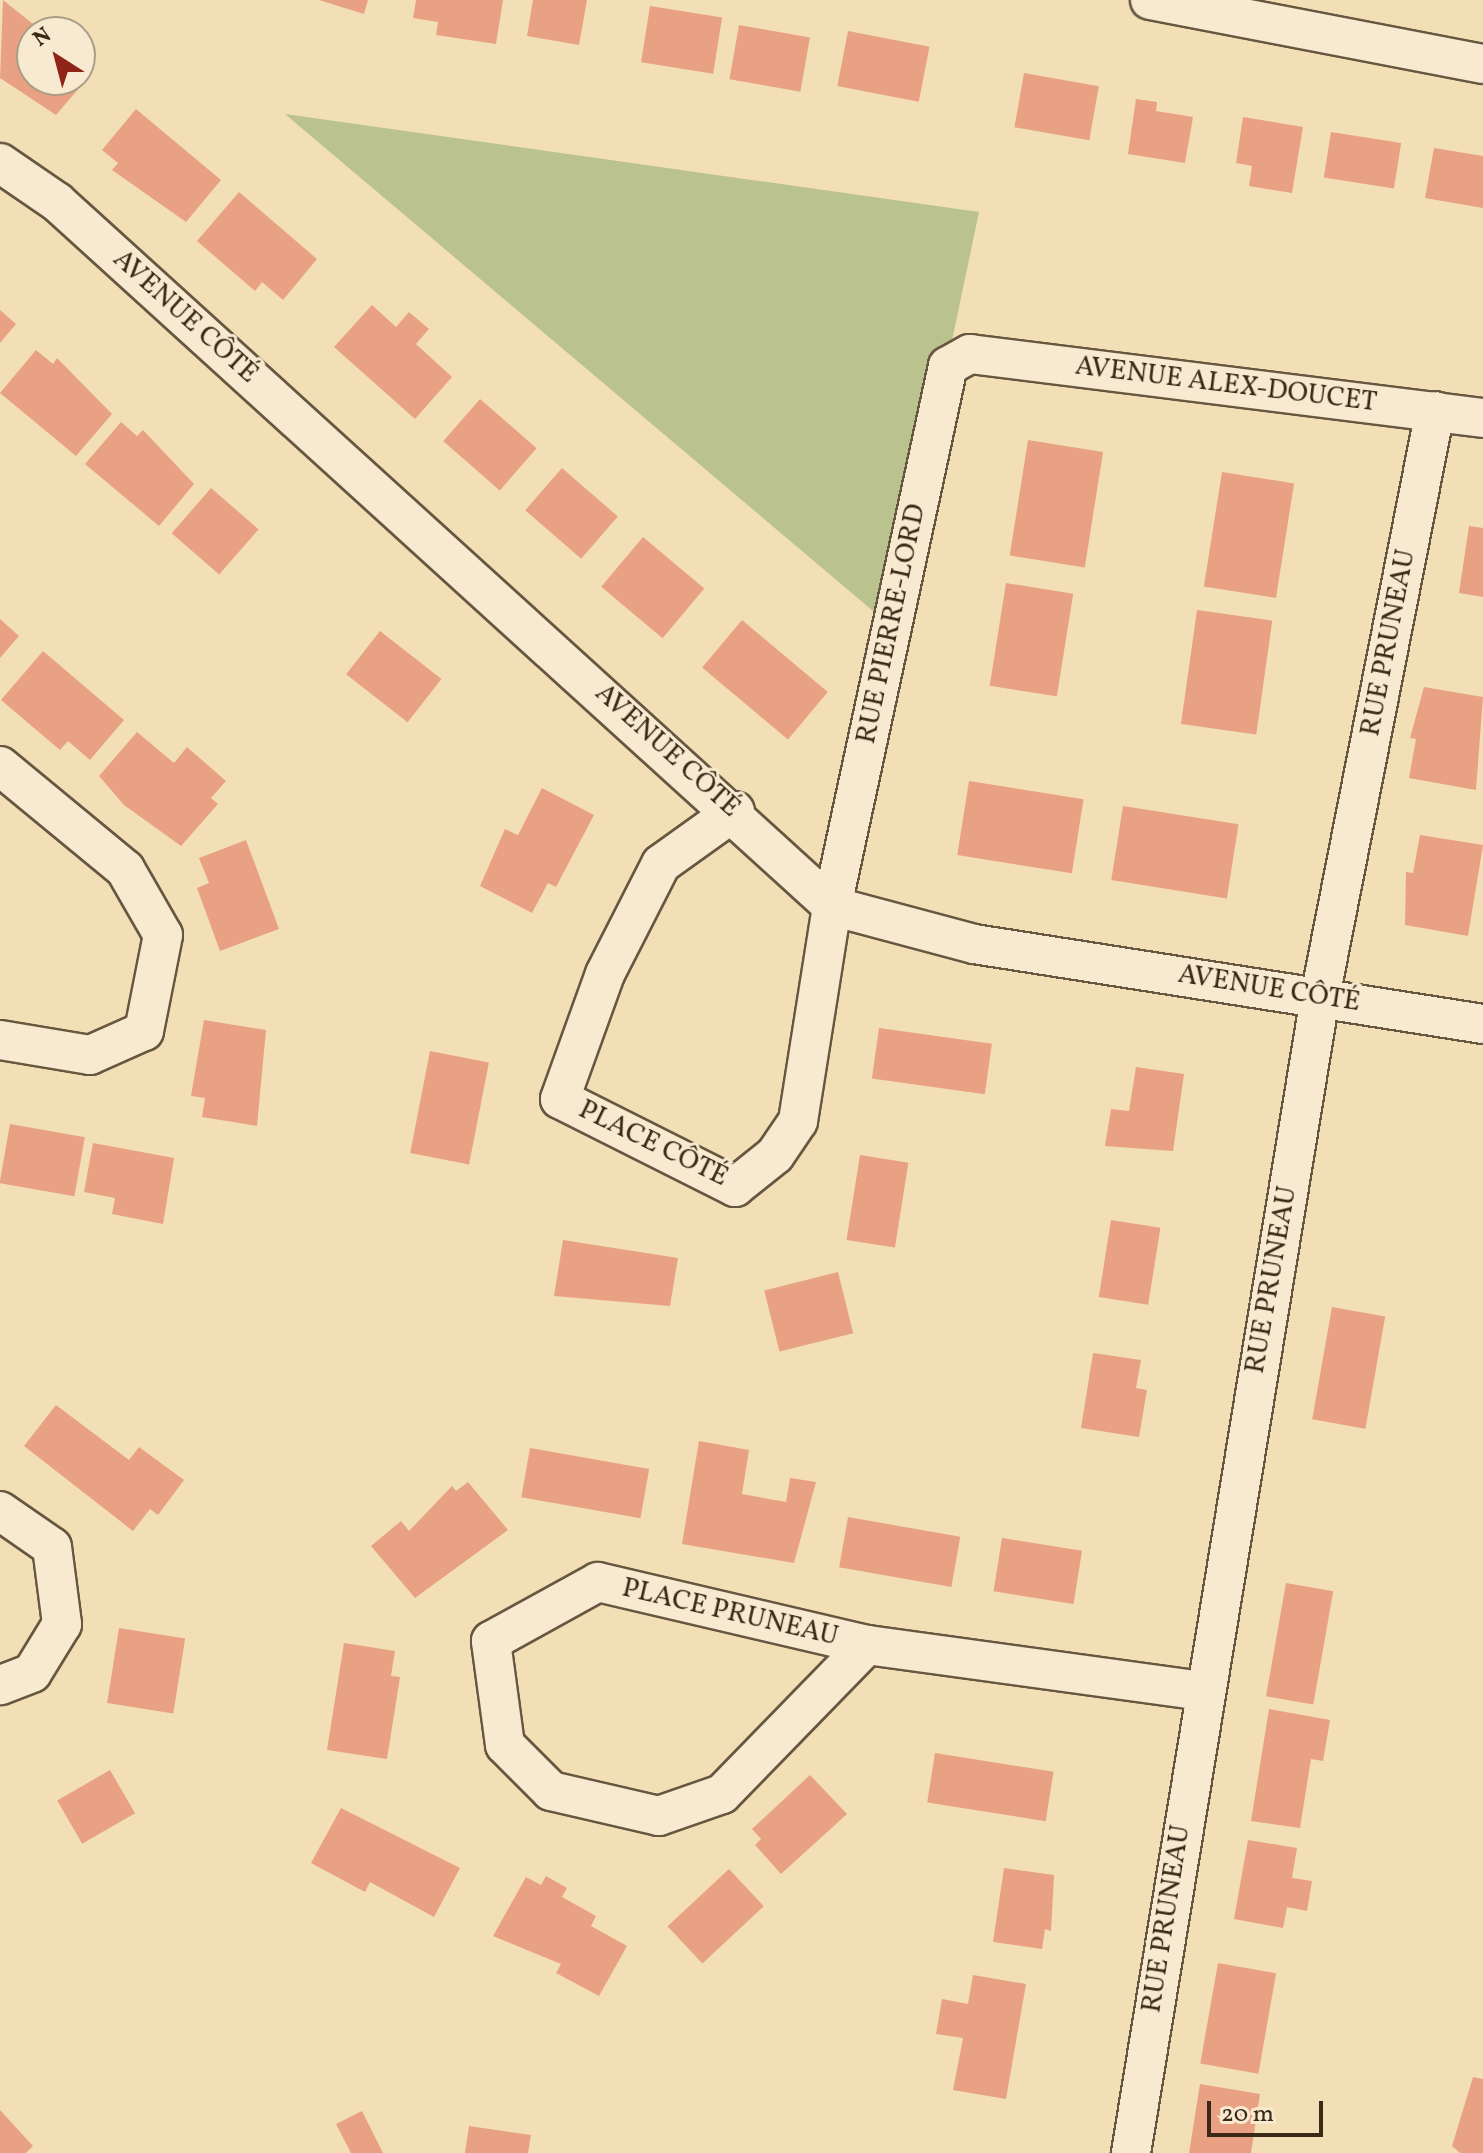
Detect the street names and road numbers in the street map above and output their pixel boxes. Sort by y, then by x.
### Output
street label: AVENUE CÔTÉ [105,243,265,391]
street label: AVENUE ALEX-DOUCET [1073,350,1379,420]
street label: RUE PIERRE-LORD [850,501,934,747]
street label: RUE PRUNEAU [1354,547,1424,739]
street label: AVENUE CÔTÉ [587,677,747,825]
street label: AVENUE CÔTÉ [1175,958,1363,1020]
street label: PLACE CÔTÉ [573,1093,733,1195]
street label: RUE PRUNEAU [1239,1184,1305,1376]
street label: PLACE PRUNEAU [619,1572,841,1654]
street label: RUE PRUNEAU [1136,1823,1198,2015]

